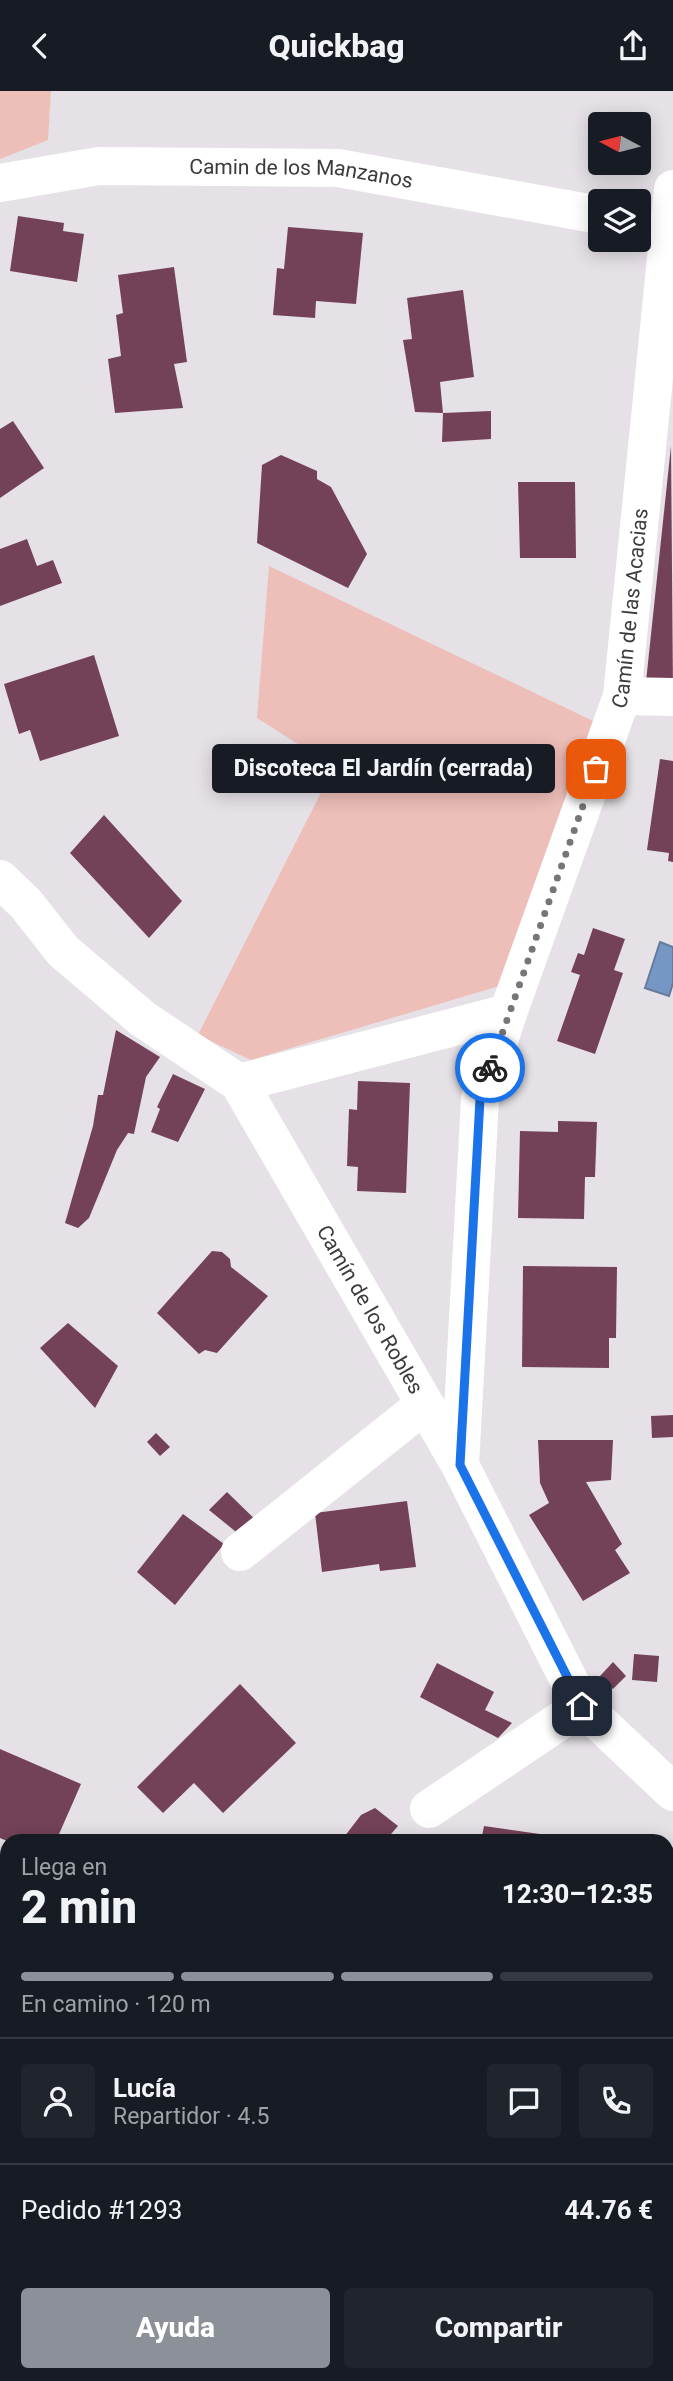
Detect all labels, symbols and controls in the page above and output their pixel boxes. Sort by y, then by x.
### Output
icon: back [21,27,59,65]
text: Quickbag [268,27,405,65]
icon: share [614,27,652,65]
north arrow [588,112,651,175]
map controls [588,112,651,252]
street label: Camin de los Manzanos [189,155,415,193]
button: layers [588,189,651,252]
street label: Camín de las Acacias [607,507,653,712]
pin [566,739,626,799]
callout: Discoteca El Jardín (cerrada) [211,745,554,793]
icon: bag [577,750,615,788]
text: Discoteca El Jardín (cerrada) [234,755,533,782]
courier [455,1033,525,1103]
icon: bike [471,1049,509,1087]
street label: Camín de los Robles [312,1221,428,1398]
pin [552,1676,612,1736]
icon: home [563,1687,601,1725]
text: Llega en [21,1854,107,1881]
text: 12:30–12:35 [502,1879,653,1909]
text: 2 min [21,1880,137,1934]
text: En camino · 120 m [21,1991,211,2018]
button: person [21,2064,95,2138]
button: chat [487,2064,561,2138]
button: phone [579,2064,653,2138]
text: Lucía [113,2073,176,2103]
text: Repartidor · 4.5 [113,2103,270,2130]
text: Pedido #1293 [21,2195,182,2225]
text: 44.76 € [564,2195,653,2225]
button: Ayuda [21,2288,330,2368]
button: Compartir [344,2288,653,2368]

